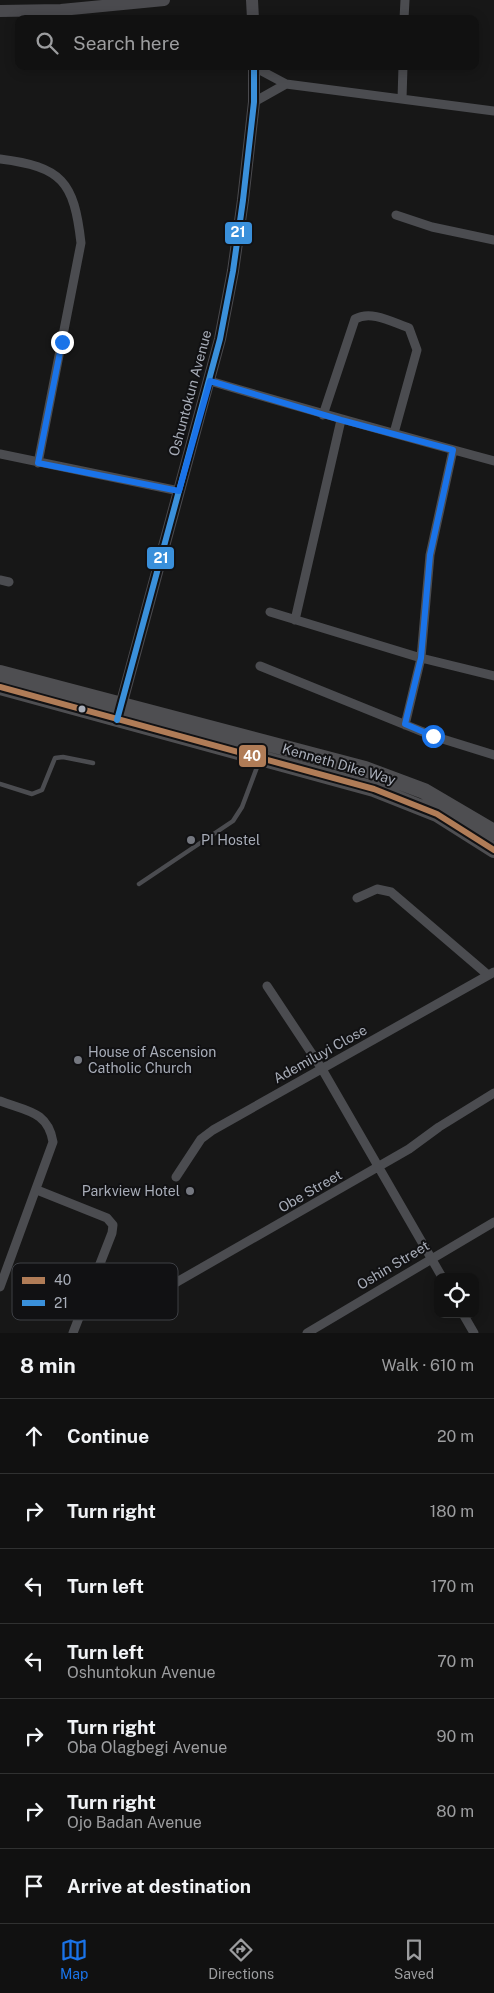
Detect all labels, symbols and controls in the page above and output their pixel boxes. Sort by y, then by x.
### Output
search box [15,15,479,70]
icon: search [33,29,61,57]
text: Search here [73,32,180,54]
line badge: 21 [224,221,253,245]
text: 21 [231,224,245,240]
street label: Oshuntokun Avenue [165,328,215,458]
route end [51,331,74,354]
line badge: 21 [146,546,175,570]
text: 21 [154,550,168,566]
unlabelled marker [77,704,87,714]
route start [422,725,445,748]
street label: Kenneth Dike Way [280,740,398,788]
line badge: 40 [238,744,267,768]
text: 40 [243,748,261,764]
place label: PI Hostel [201,832,260,848]
marker: PI Hostel [185,834,197,846]
street label: Ademiluyi Close [270,1022,370,1086]
place label: House of Ascension Catholic Church [88,1044,216,1076]
marker: House of Ascension Catholic Church [72,1054,84,1066]
street label: Obe Street [275,1166,345,1216]
place label: Parkview Hotel [82,1183,180,1199]
marker: Parkview Hotel [184,1185,196,1197]
street label: Oshin Street [354,1237,432,1293]
legend [12,1263,178,1320]
text: 40 [54,1272,71,1288]
map controls [434,1273,479,1318]
button: locate [434,1273,479,1318]
text: 21 [54,1295,68,1311]
text: 8 min [20,1353,76,1378]
text: Walk · 610 m [382,1356,474,1375]
icon: ahead [20,1422,48,1450]
text: Continue [67,1425,149,1447]
text: 20 m [437,1427,474,1446]
icon: right [20,1497,48,1525]
text: Turn right [67,1500,156,1522]
text: 180 m [430,1502,474,1521]
icon: left [20,1572,48,1600]
text: Turn left [67,1575,144,1597]
text: 170 m [431,1577,474,1596]
text: Turn left [67,1641,144,1663]
icon: left [20,1647,48,1675]
text: 70 m [437,1652,474,1671]
text: Oshuntokun Avenue [67,1663,216,1682]
text: Turn right [67,1716,156,1738]
icon: right [20,1722,48,1750]
text: 90 m [437,1727,474,1746]
text: Oba Olagbegi Avenue [67,1738,227,1757]
text: Turn right [67,1791,156,1813]
icon: right [20,1797,48,1825]
text: 80 m [436,1802,474,1821]
text: Ojo Badan Avenue [67,1813,202,1832]
icon: arrive [20,1872,48,1900]
text: Arrive at destination [67,1875,251,1897]
tab: Map [60,1936,88,1982]
tab: Directions [208,1936,274,1982]
tab: Saved [394,1936,434,1982]

